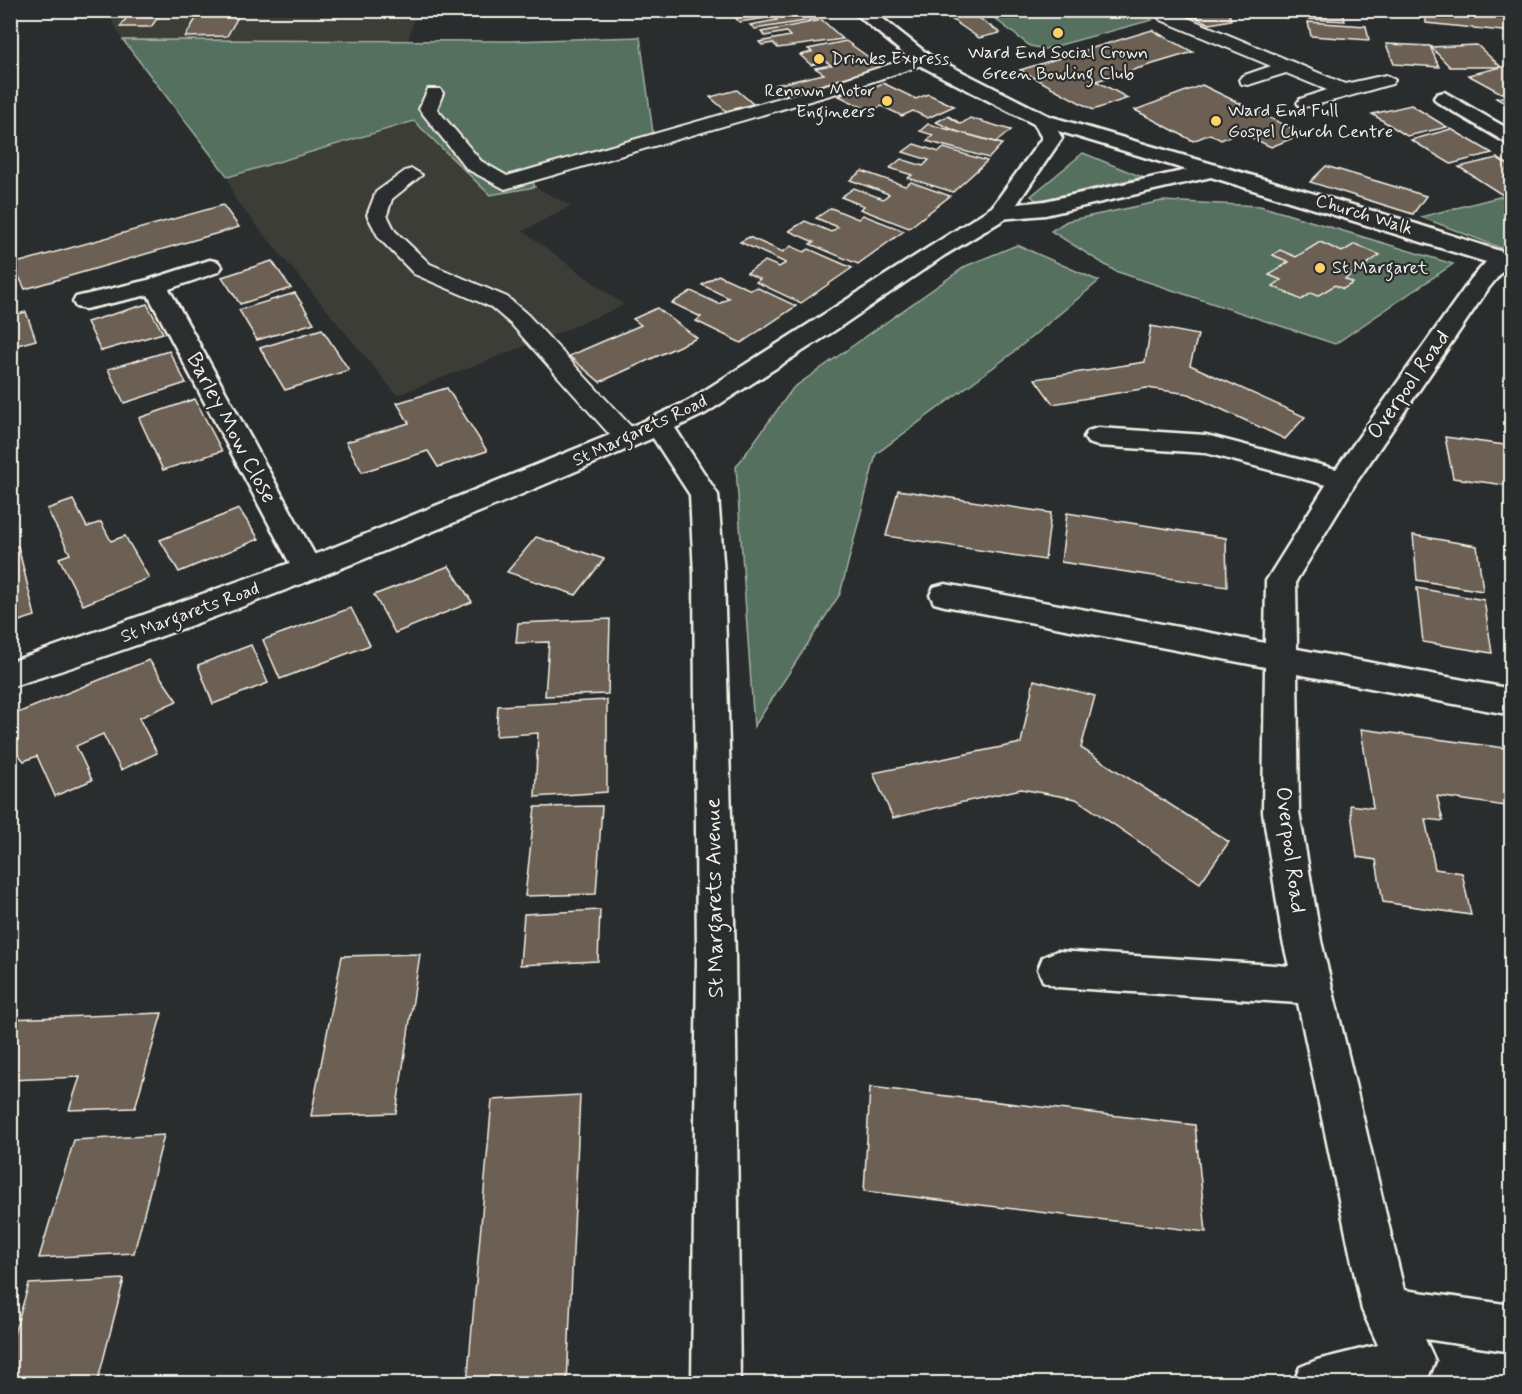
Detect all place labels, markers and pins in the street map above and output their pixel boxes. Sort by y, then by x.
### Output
marker: Ward End Social Crown Green Bowling Club [1051,26,1065,40]
place label: Ward End Social Crown Green Bowling Club [968,41,1148,88]
place label: Drinks Express [831,47,949,71]
marker: Drinks Express [812,52,826,66]
place label: Renown Motor Engineers [764,79,875,126]
marker: Renown Motor Engineers [880,94,894,108]
place label: Ward End Full Gospel Church Centre [1228,99,1393,144]
marker: Ward End Full Gospel Church Centre [1209,114,1223,128]
place label: St Margaret [1332,256,1429,282]
marker: St Margaret [1313,261,1327,275]

